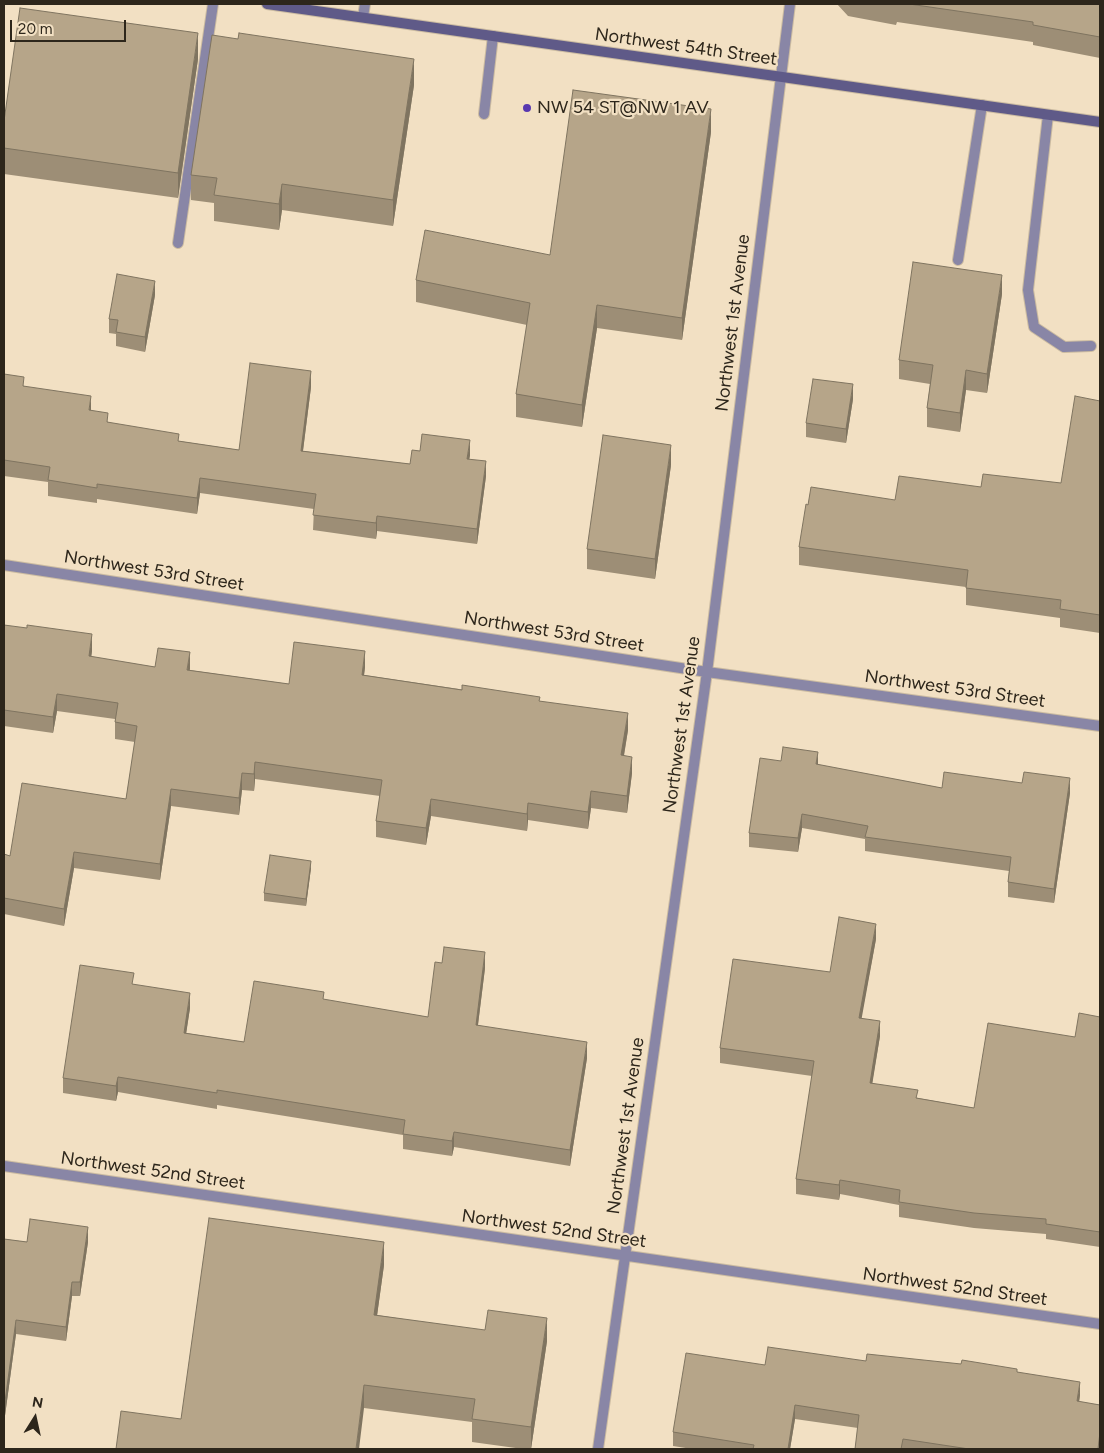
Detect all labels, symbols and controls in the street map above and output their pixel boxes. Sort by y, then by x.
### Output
scale bar [12,10,129,42]
text: 20 m [18,20,52,38]
street label: Northwest 54th Street [594,24,778,70]
place label: NW 54 ST@NW 1 AV [537,97,709,119]
marker: NW 54 ST@NW 1 AV [521,102,533,114]
street label: Northwest 1st Avenue [711,233,755,413]
street label: Northwest 53rd Street [62,546,246,596]
street label: Northwest 53rd Street [462,607,646,657]
street label: Northwest 1st Avenue [659,635,705,815]
street label: Northwest 53rd Street [863,666,1047,712]
street label: Northwest 1st Avenue [603,1036,649,1216]
street label: Northwest 52nd Street [59,1147,247,1195]
street label: Northwest 52nd Street [460,1205,648,1253]
street label: Northwest 52nd Street [861,1263,1049,1311]
north arrow [10,1393,60,1443]
text: N [31,1393,44,1412]

